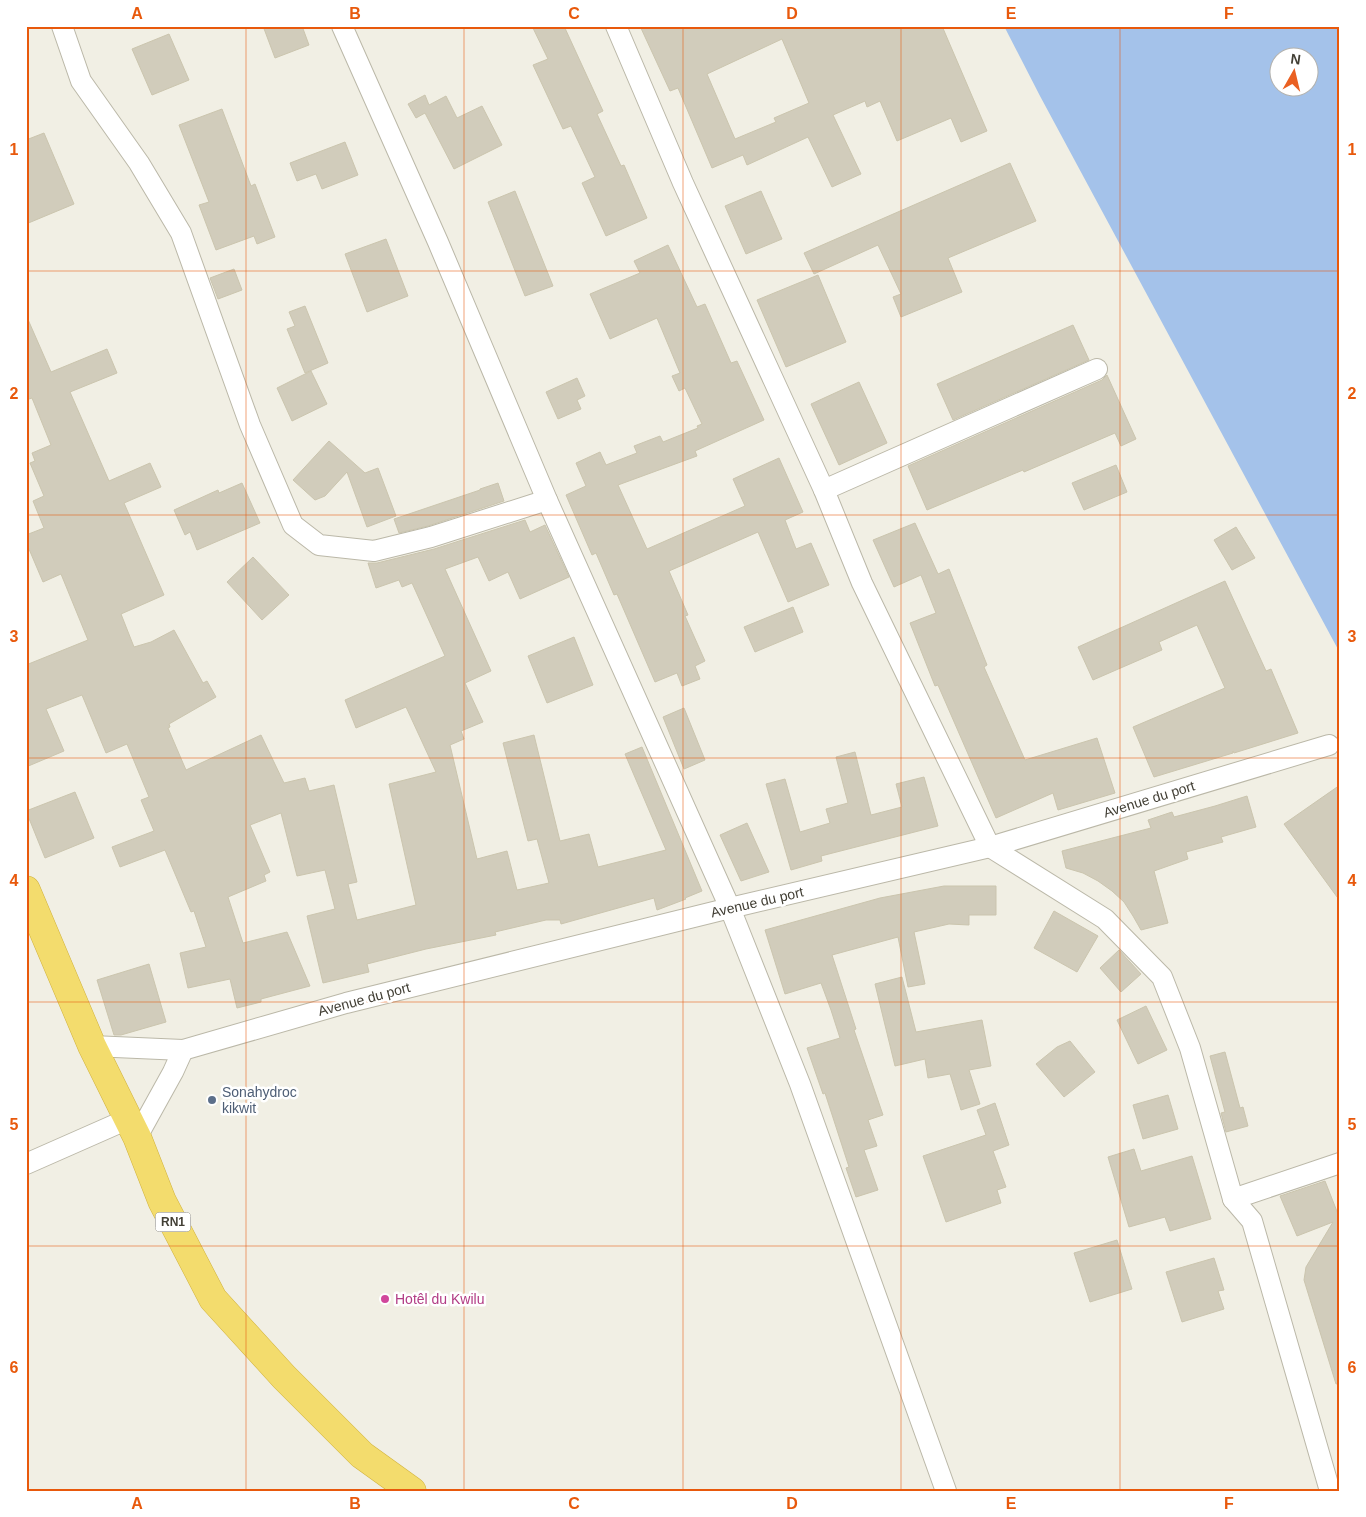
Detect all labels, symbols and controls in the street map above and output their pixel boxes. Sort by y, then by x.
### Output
text: A [131,5,143,22]
text: B [349,5,361,22]
text: C [568,5,580,22]
text: D [786,5,798,22]
text: E [1006,5,1017,22]
text: F [1224,5,1234,22]
north arrow [1268,48,1318,98]
text: N [1290,50,1302,68]
text: 1 [10,141,19,158]
text: 1 [1348,141,1357,158]
text: 2 [10,385,19,402]
text: 2 [1348,385,1357,402]
text: 3 [10,628,19,645]
text: 3 [1348,628,1357,645]
street label: Avenue du port [1101,777,1197,820]
text: 4 [10,872,19,889]
text: 4 [1348,872,1357,889]
street label: Avenue du port [709,884,805,920]
street label: Avenue du port [316,979,412,1019]
place label: Sonahydroc kikwit [222,1084,297,1116]
marker: Sonahydroc kikwit [206,1094,218,1106]
text: 5 [10,1116,19,1133]
text: 5 [1348,1116,1357,1133]
road number: RN1 [156,1212,190,1232]
place label: Hotêl du Kwilu [395,1291,485,1307]
marker: Hotêl du Kwilu [379,1293,391,1305]
text: 6 [10,1359,19,1376]
text: 6 [1348,1359,1357,1376]
text: A [131,1495,143,1512]
text: B [349,1495,361,1512]
text: C [568,1495,580,1512]
text: D [786,1495,798,1512]
text: E [1006,1495,1017,1512]
text: F [1224,1495,1234,1512]

